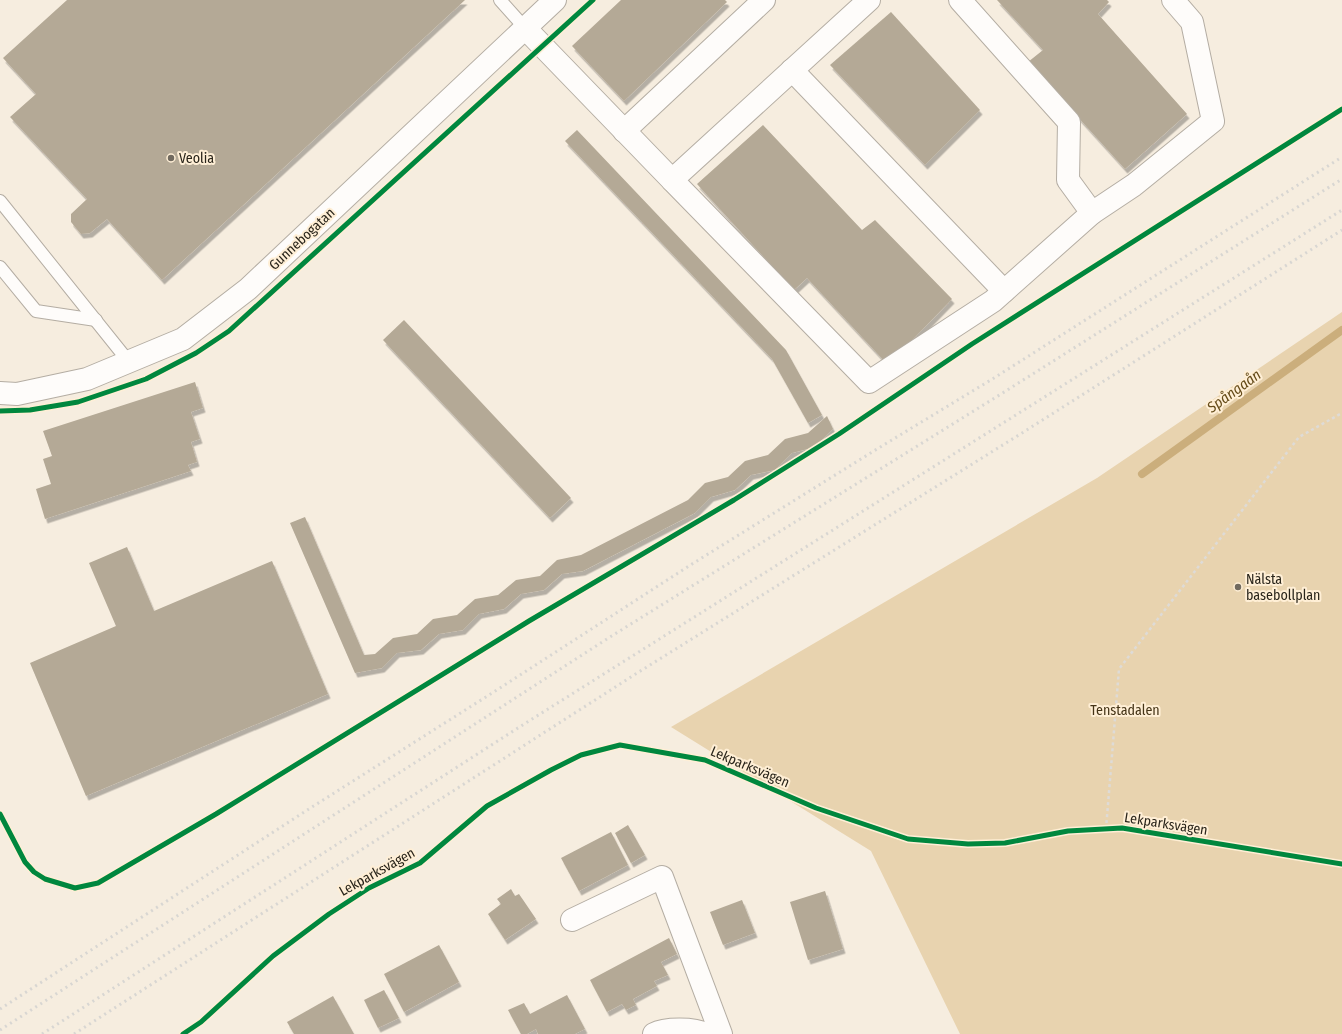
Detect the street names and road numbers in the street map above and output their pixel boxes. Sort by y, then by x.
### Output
street label: Gunnebogatan [266,204,338,274]
street label: Lekparksvägen [708,743,792,791]
street label: Lekparksvägen [1123,809,1209,839]
street label: Lekparksvägen [336,844,418,900]

